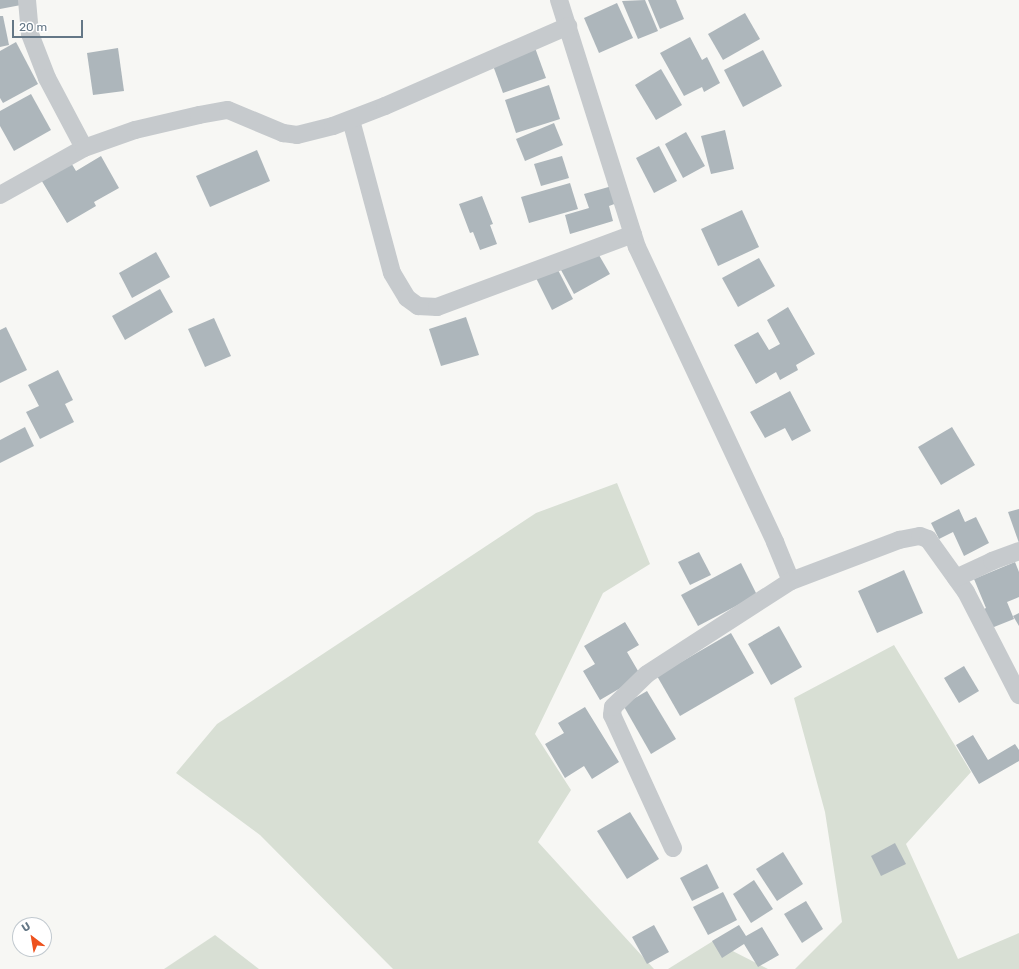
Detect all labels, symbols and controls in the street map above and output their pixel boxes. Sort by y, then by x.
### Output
scale bar [14,12,85,38]
text: 20 m [19,20,47,34]
north arrow [12,917,52,957]
text: U [19,920,33,935]

